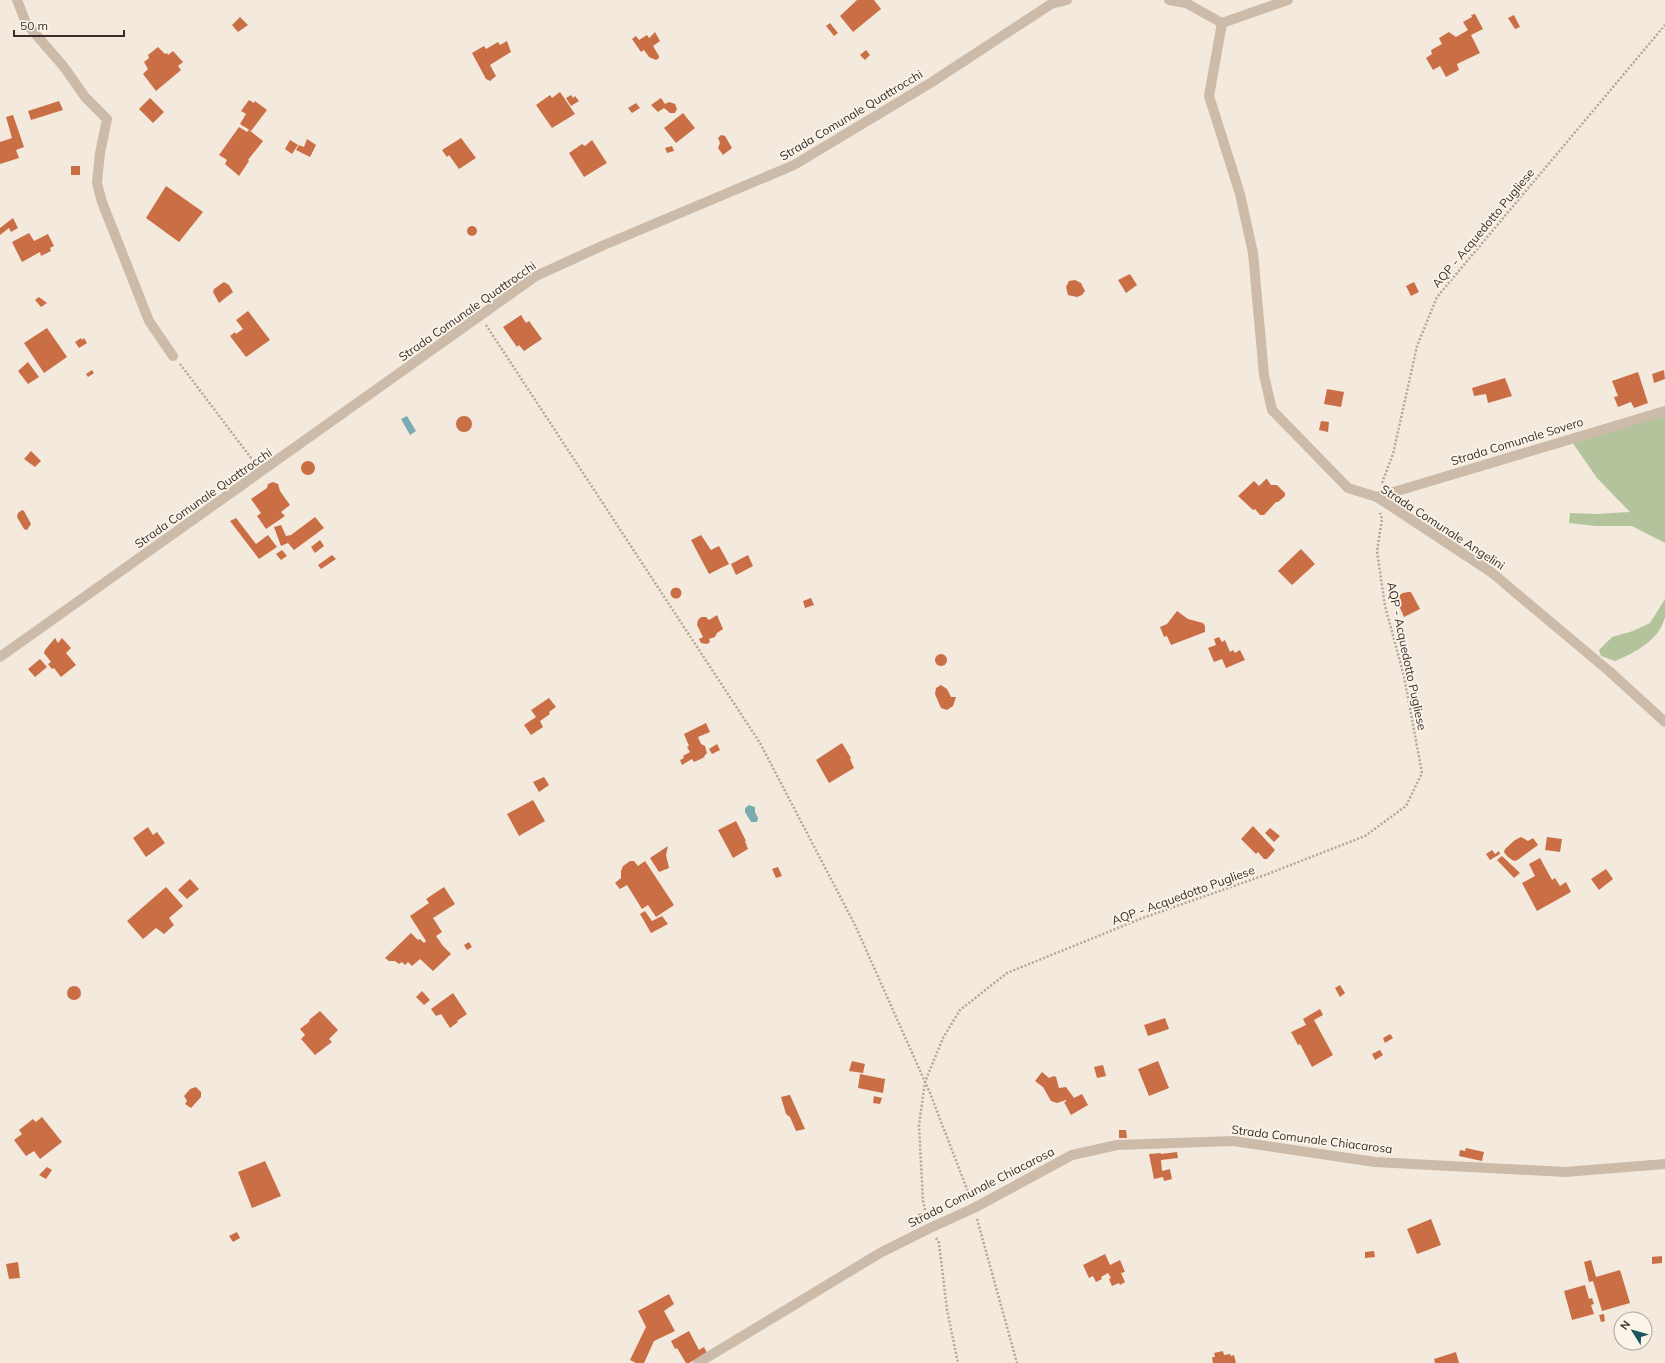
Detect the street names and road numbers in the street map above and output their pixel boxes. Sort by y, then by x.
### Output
street label: Strada Comunale Quattrocchi [777,66,925,164]
street label: AQP - Acquedotto Pugliese [1429,165,1537,291]
street label: Strada Comunale Quattrocchi [396,258,539,364]
street label: Strada Comunale Sovero [1449,414,1585,468]
street label: Strada Comunale Quattrocchi [132,445,275,551]
street label: Strada Comunale Angelini [1378,481,1508,573]
street label: AQP - Acquedotto Pugliese [1384,581,1430,731]
street label: AQP - Acquedotto Pugliese [1109,862,1257,928]
street label: Strada Comunale Chiacarosa [1231,1122,1393,1156]
street label: Strada Comunale Chiacarosa [905,1143,1057,1231]

